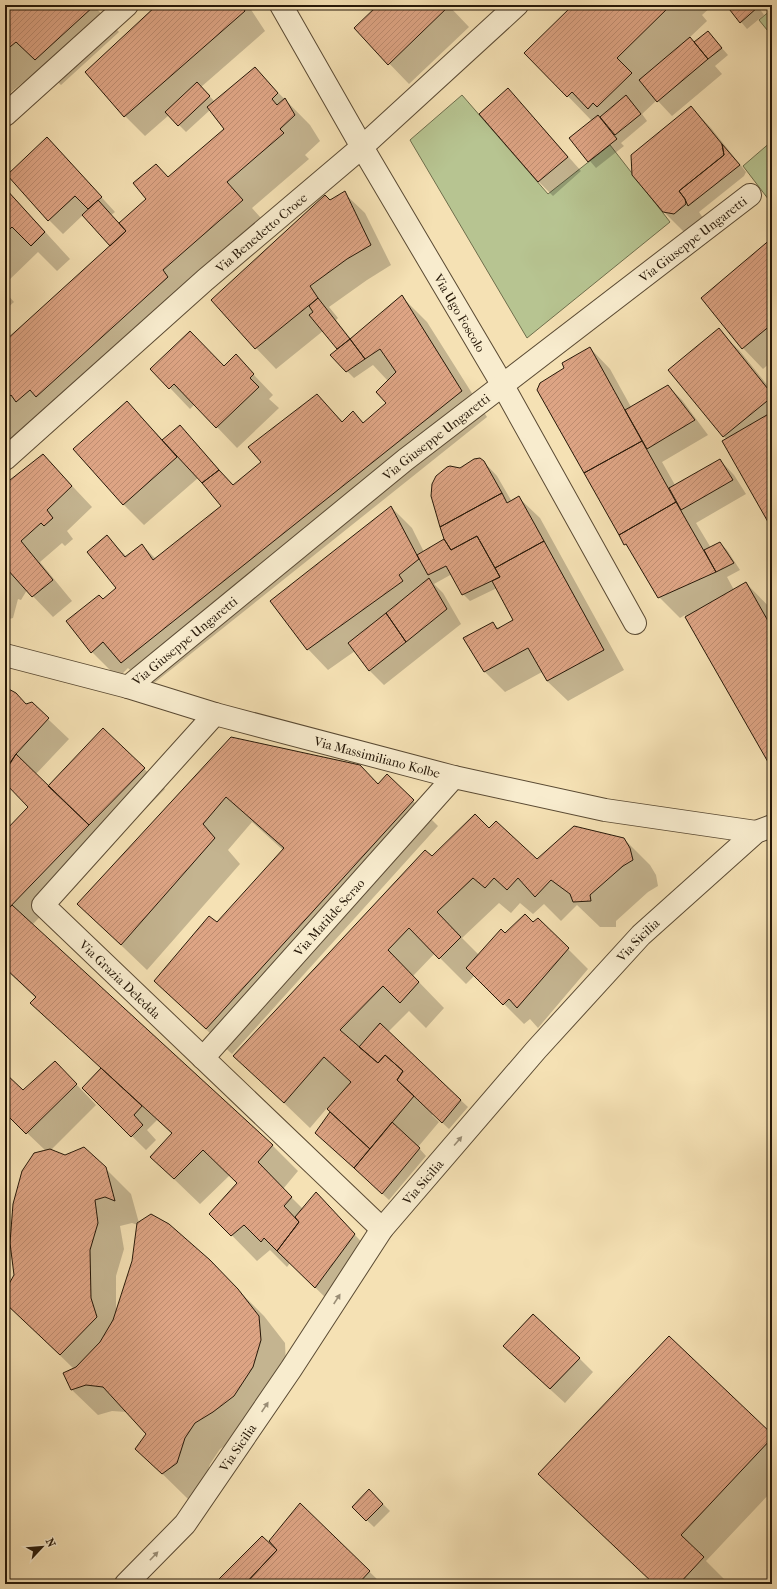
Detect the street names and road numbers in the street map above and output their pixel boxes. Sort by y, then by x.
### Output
street label: Via Benedetto Croce [212,190,311,276]
street label: Via Giuseppe Ungaretti [635,193,750,286]
street label: Via Ugo Foscolo [430,270,489,355]
street label: Via Giuseppe Ungaretti [379,391,493,484]
street label: Via Giuseppe Ungaretti [128,593,241,689]
street label: Via Massimiliano Kolbe [311,733,442,781]
street label: Via Matilde Serao [290,875,368,960]
street label: Via Sicilia [613,915,663,966]
street label: Via Grazia Deledda [76,936,164,1022]
street label: Via Sicilia [399,1156,447,1209]
street label: Via Sicilia [216,1420,260,1475]

